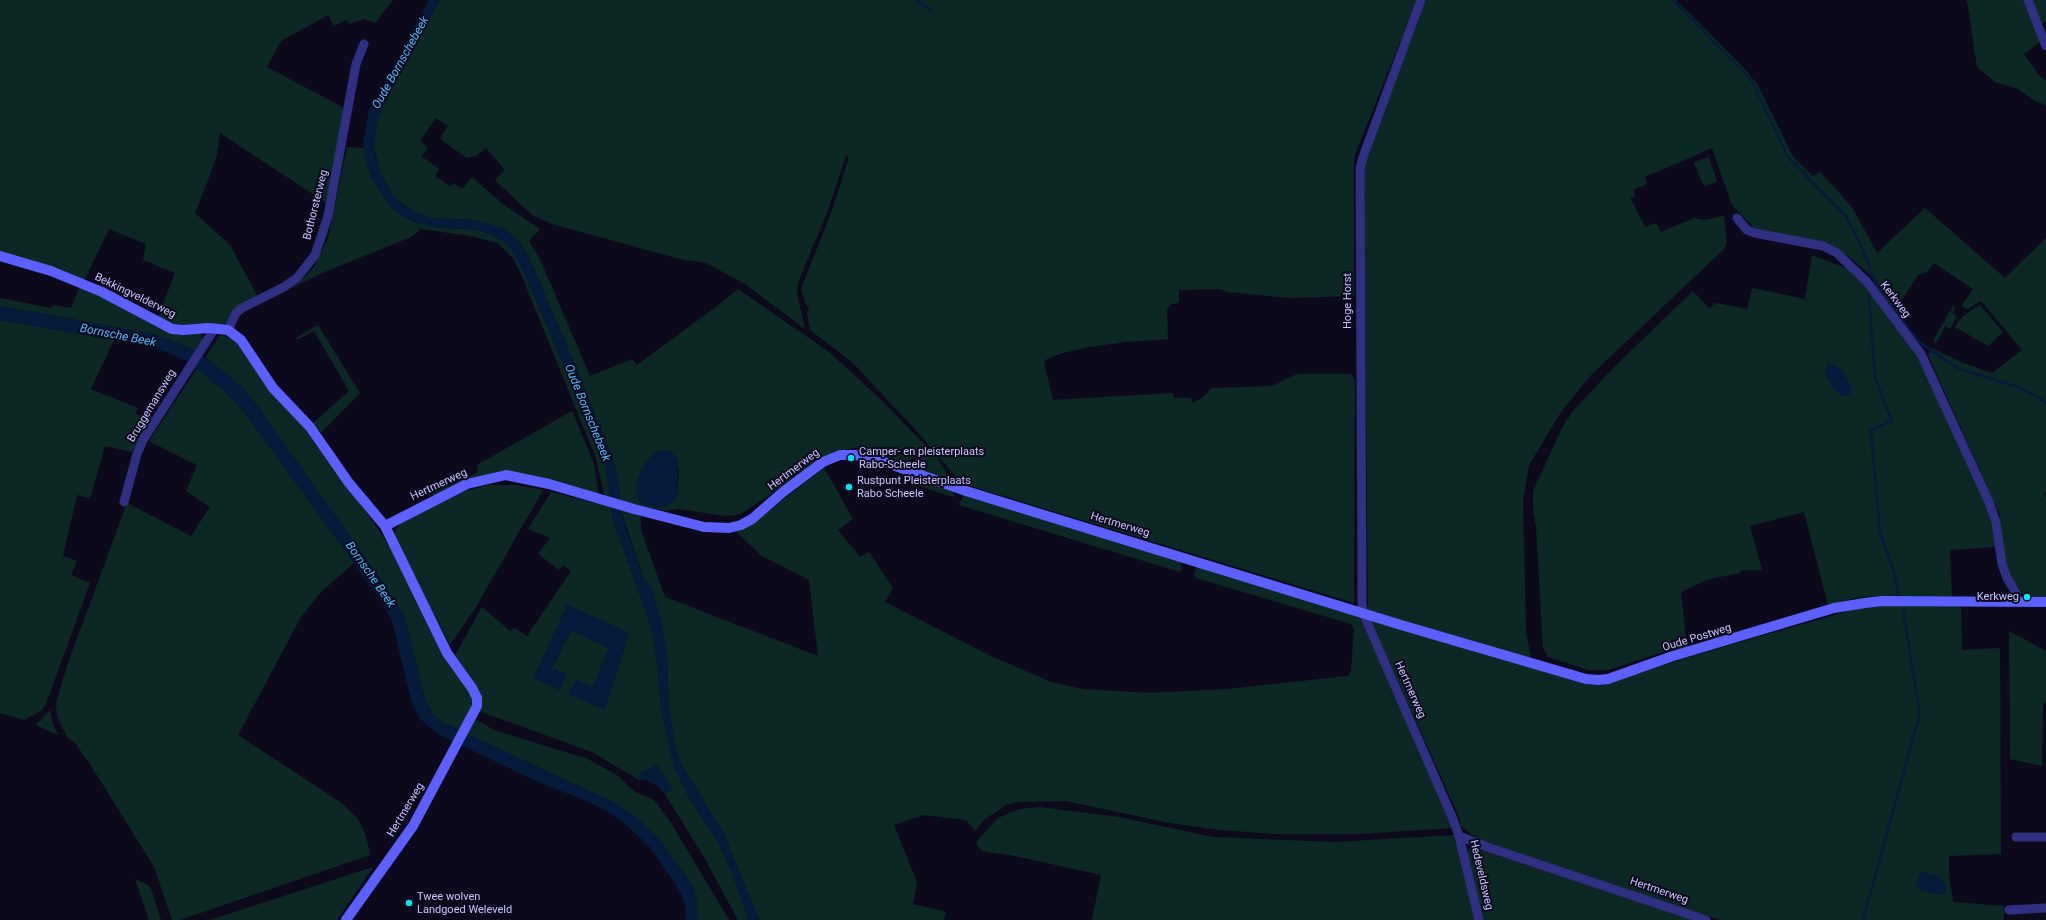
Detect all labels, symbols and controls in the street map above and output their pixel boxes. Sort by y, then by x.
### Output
water label: Oude Bornschebeek [370,14,432,112]
street label: Bothorsterweg [301,168,331,242]
street label: Bekkingvelderweg [92,271,178,321]
street label: Hoge Horst [1341,273,1355,329]
street label: Kerkweg [1877,279,1913,321]
water label: Bornsche Beek [79,322,157,350]
water label: Oude Bornschebeek [561,362,613,464]
street label: Bruggemansweg [125,367,179,445]
place label: Camper- en pleisterplaats Rabo-Scheele [859,445,984,471]
street label: Hertmerweg [766,446,822,494]
marker: Camper- en pleisterplaats Rabo-Scheele [846,453,856,463]
street label: Hertmerweg [409,466,469,504]
place label: Rustpunt Pleisterplaats Rabo Scheele [857,474,971,500]
marker: Rustpunt Pleisterplaats Rabo Scheele [844,482,854,492]
street label: Hertmerweg [1089,510,1151,540]
water label: Bornsche Beek [342,539,398,611]
place label: Kerkweg [1977,590,2019,604]
marker: Kerkweg [2022,592,2032,602]
street label: Oude Postweg [1661,621,1733,655]
street label: Hertmerweg [1392,660,1428,720]
street label: Hertmerweg [385,781,427,839]
street label: Hedeveldsweg [1467,839,1495,911]
street label: Hertmerweg [1628,875,1690,907]
place label: Twee wolven Landgoed Weleveld [417,890,512,916]
marker: Twee wolven Landgoed Weleveld [404,898,414,908]

